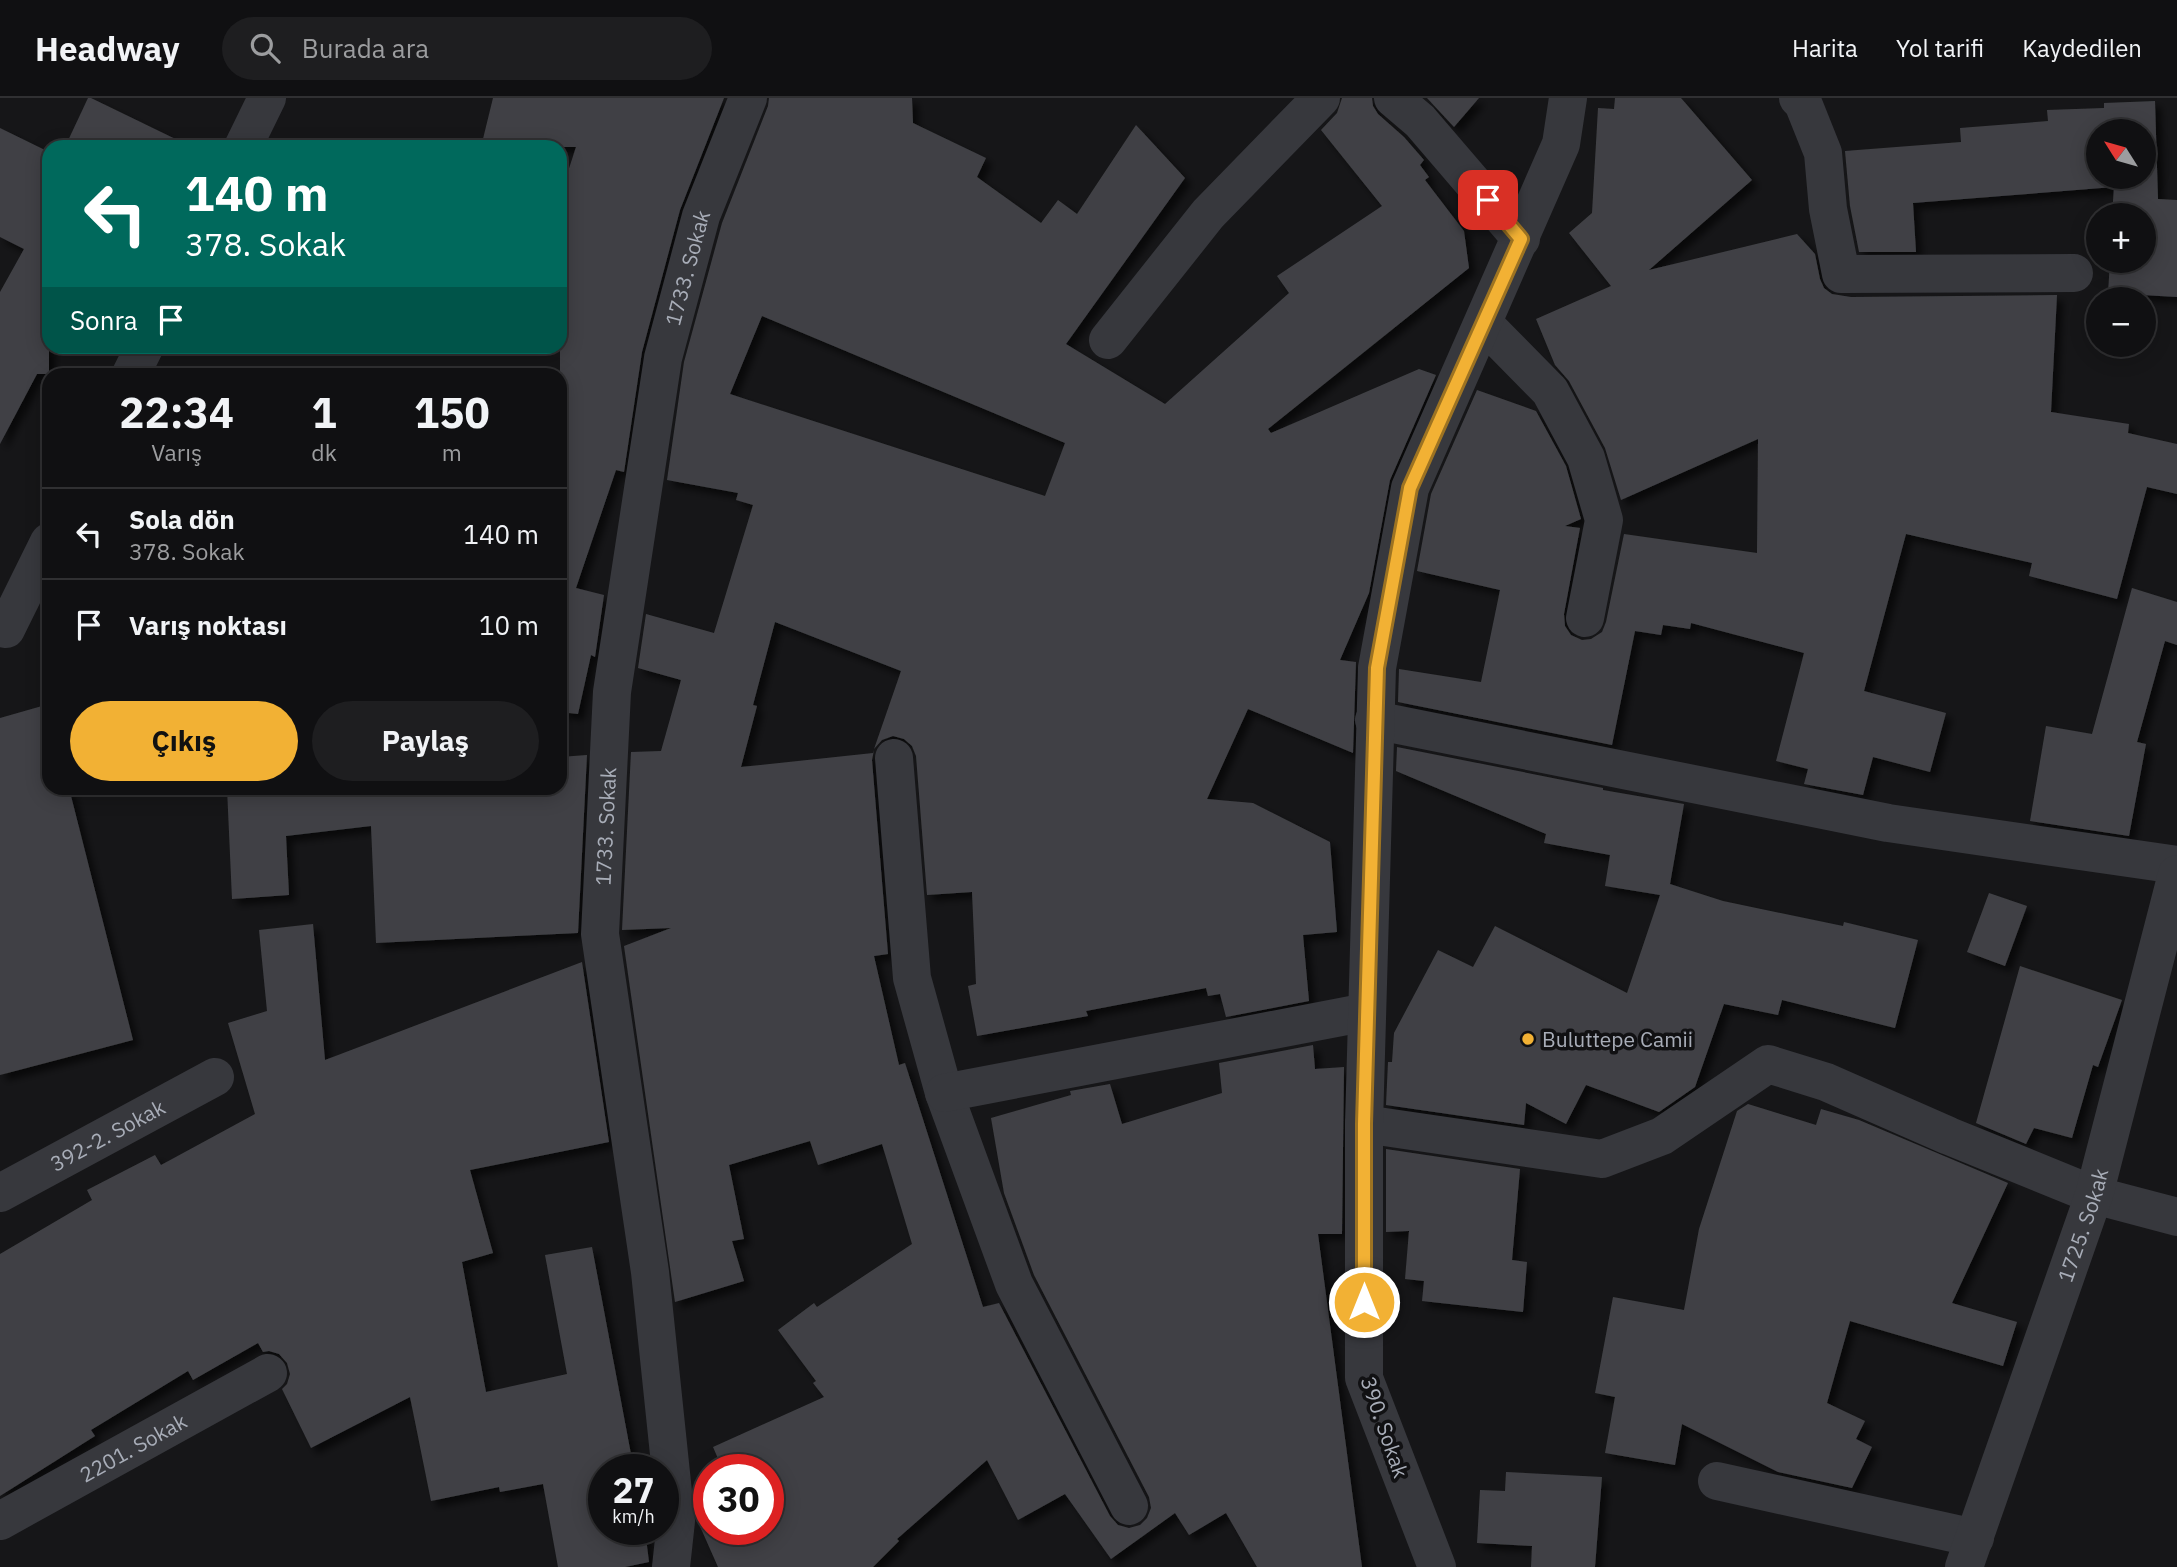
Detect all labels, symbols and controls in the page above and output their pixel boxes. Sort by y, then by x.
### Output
search box [222,17,712,80]
text: Headway [35,27,180,70]
icon: search [246,29,284,67]
text: Burada ara [302,31,429,65]
text: Harita [1792,32,1858,64]
text: Yol tarifi [1896,32,1984,64]
text: Kaydedilen [2022,32,2142,64]
north arrow [2086,119,2156,189]
map controls [2086,119,2156,357]
text: 140 m [185,161,329,224]
icon: left [70,168,161,259]
pin [1458,170,1518,230]
icon: arrive [1469,181,1507,219]
button: + [2086,203,2156,273]
street label: 1733. Sokak [658,206,716,328]
text: 378. Sokak [185,223,346,265]
button: − [2086,287,2156,357]
icon: arrive [152,301,190,339]
text: Sonra [70,303,138,337]
text: 22:34 [119,385,234,440]
text: 1 [311,385,337,440]
text: 150 [414,385,490,440]
text: Varış [151,437,202,467]
text: dk [311,437,337,467]
text: m [442,437,462,467]
text: Sola dön [129,502,235,536]
icon: left [70,515,108,553]
text: 140 m [463,517,539,551]
text: 378. Sokak [129,536,245,566]
icon: arrive [70,606,108,644]
text: Varış noktası [129,608,287,642]
text: 10 m [479,608,539,642]
button: Çıkış [70,701,298,781]
button: Paylaş [312,701,539,781]
street label: 1733. Sokak [588,767,622,886]
place label: Buluttepe Camii [1542,1025,1693,1053]
marker: Buluttepe Camii [1520,1031,1536,1047]
street label: 392-2. Sokak [45,1093,170,1177]
street label: 1725. Sokak [2051,1165,2114,1286]
position arrow [1327,1265,1401,1339]
street label: 390. Sokak [1355,1372,1415,1482]
street label: 2201. Sokak [74,1407,192,1488]
speed limit sign: 30 [693,1454,784,1545]
text: 27 [612,1467,655,1513]
text: km/h [612,1505,655,1528]

